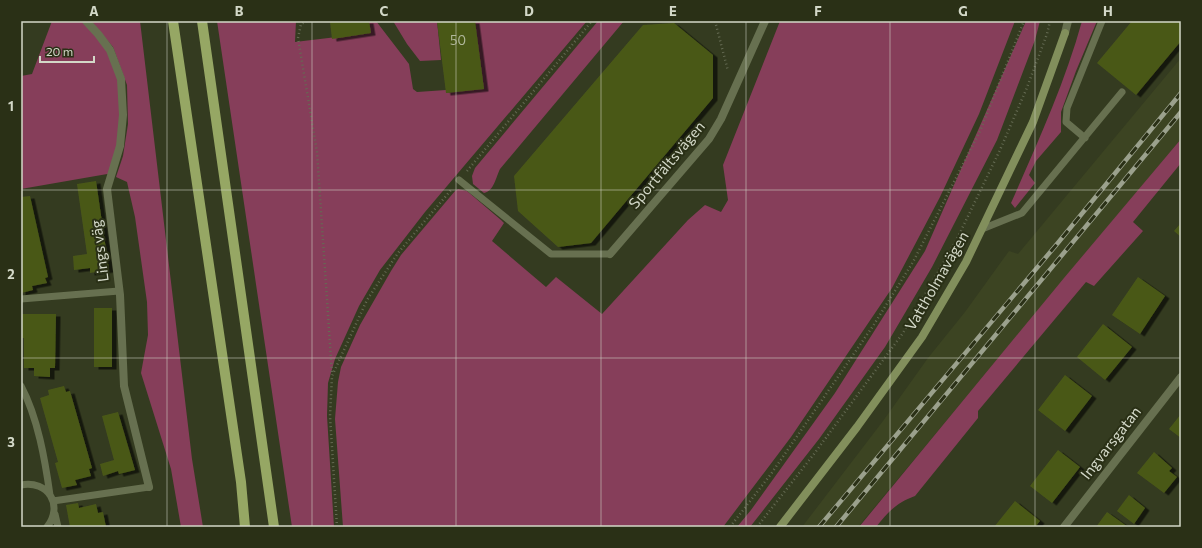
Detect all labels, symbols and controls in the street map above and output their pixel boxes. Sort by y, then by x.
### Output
text: A [89,3,99,19]
text: B [235,3,244,19]
text: C [380,3,389,19]
text: D [524,3,534,19]
text: E [669,3,677,19]
text: F [814,3,822,19]
text: G [958,3,968,19]
text: H [1103,3,1113,19]
house number: 50 [450,32,466,48]
scale bar [40,38,94,64]
text: 20 m [46,44,73,58]
text: 1 [8,98,14,114]
street label: Sportfältsvägen [624,117,708,212]
street label: Lings väg [86,219,112,283]
street label: Vattholmavägen [900,228,972,333]
text: 2 [7,266,15,282]
street label: Ingvarsgatan [1076,402,1144,482]
text: 3 [7,434,15,450]

